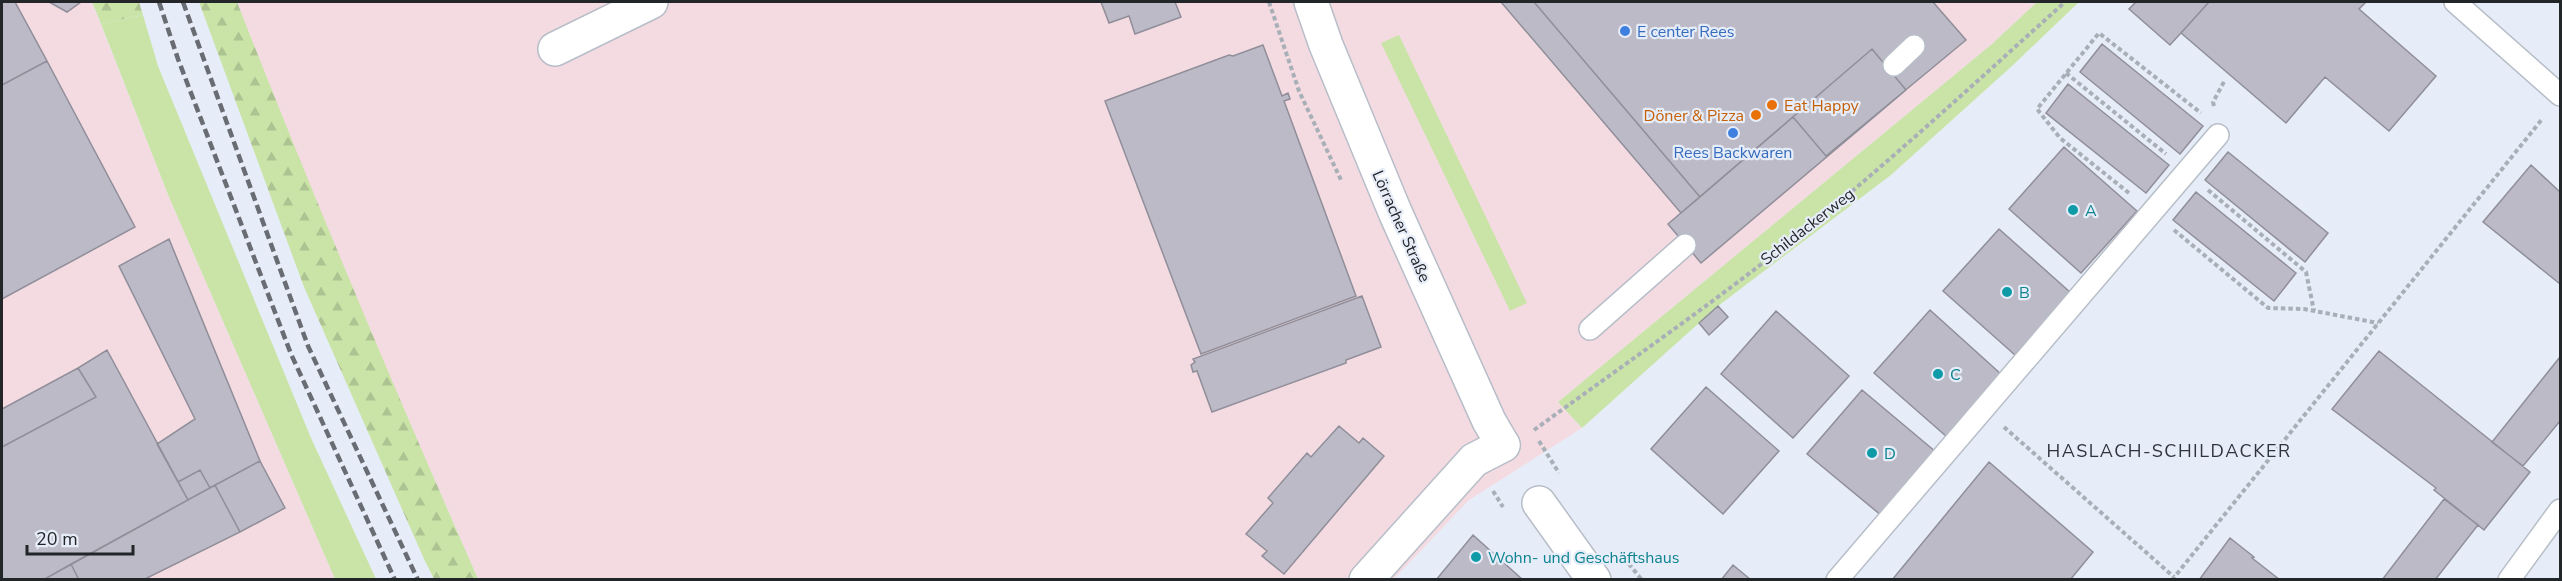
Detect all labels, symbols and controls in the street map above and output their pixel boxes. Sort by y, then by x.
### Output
place label: E center Rees [1637,21,1734,43]
marker: E center Rees [1618,24,1632,38]
place label: Eat Happy [1784,95,1860,117]
marker: Eat Happy [1765,98,1779,112]
place label: Döner & Pizza [1644,105,1744,127]
marker: Döner & Pizza [1749,108,1763,122]
marker: Rees Backwaren [1726,126,1740,140]
place label: Rees Backwaren [1674,142,1792,164]
street label: Lörracher Straße [1367,167,1436,286]
street label: Schildackerweg [1756,183,1859,270]
place label: A [2085,200,2097,222]
marker: A [2066,203,2080,217]
place label: B [2019,282,2030,304]
marker: B [2000,285,2014,299]
place label: C [1950,364,1961,386]
marker: C [1931,367,1945,381]
district label: HASLACH-SCHILDACKER [2047,439,2291,463]
place label: D [1884,443,1896,465]
marker: D [1865,446,1879,460]
scale bar [27,518,134,556]
text: 20 m [36,527,78,551]
place label: Wohn- und Geschäftshaus [1488,547,1679,569]
marker: Wohn- und Geschäftshaus [1469,550,1483,564]

